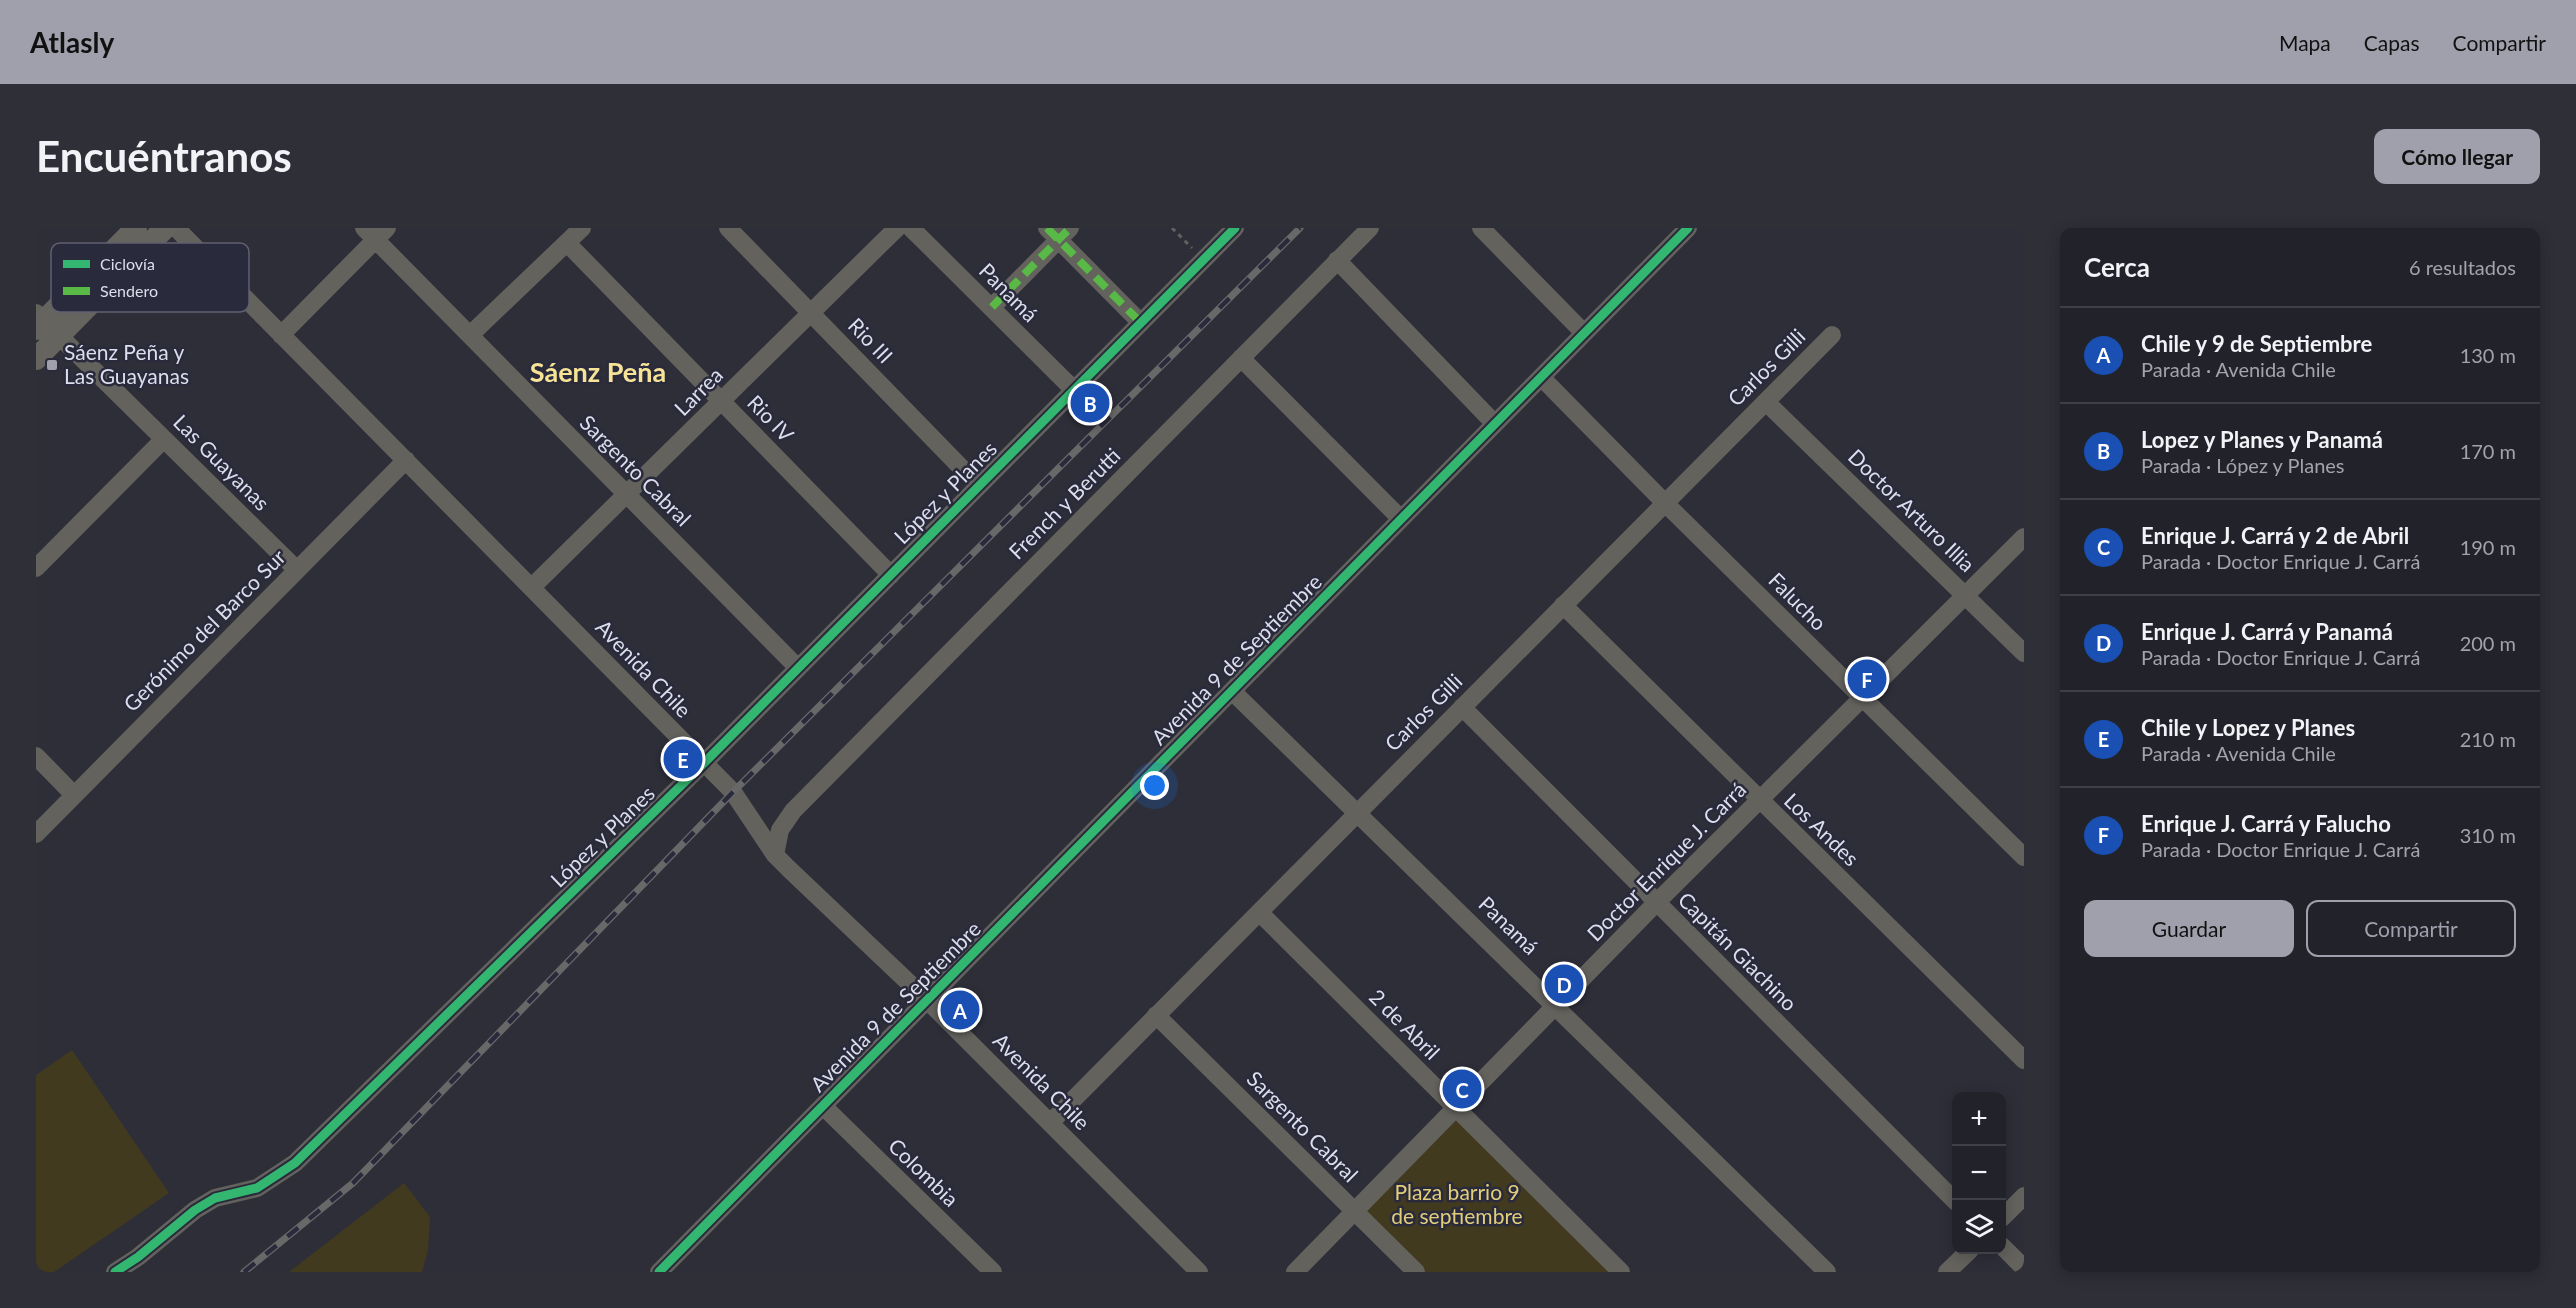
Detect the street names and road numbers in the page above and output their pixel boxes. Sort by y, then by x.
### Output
street label: Panamá [975,257,1044,326]
street label: Rio III [844,312,898,368]
street label: Carlos Gilli [1722,323,1810,411]
street label: Larrea [669,362,727,420]
street label: Rio IV [743,389,800,447]
street label: Las Guayanas [169,409,275,515]
street label: Sargento Cabral [575,409,697,531]
street label: López y Planes [888,435,1001,548]
street label: French y Berutti [1003,442,1125,564]
street label: Doctor Arturo Illia [1844,443,1980,576]
street label: Gerónimo del Barco Sur [118,544,290,716]
street label: Falucho [1764,567,1832,635]
street label: Avenida 9 de Septiembre [1146,569,1326,749]
street label: Avenida Chile [591,614,697,722]
street label: Carlos Gilli [1379,668,1467,756]
street label: Doctor Enrique J. Carrá [1581,776,1751,946]
street label: López y Planes [545,780,659,892]
street label: Los Andes [1780,787,1864,870]
street label: Capitán Giachino [1674,886,1803,1016]
street label: Panamá [1474,891,1544,959]
street label: Avenida 9 de Septiembre [806,917,986,1097]
street label: 2 de Abril [1365,984,1445,1064]
street label: Avenida Chile [989,1027,1096,1134]
street label: Sargento Cabral [1242,1065,1364,1187]
street label: Colombia [884,1133,964,1211]

